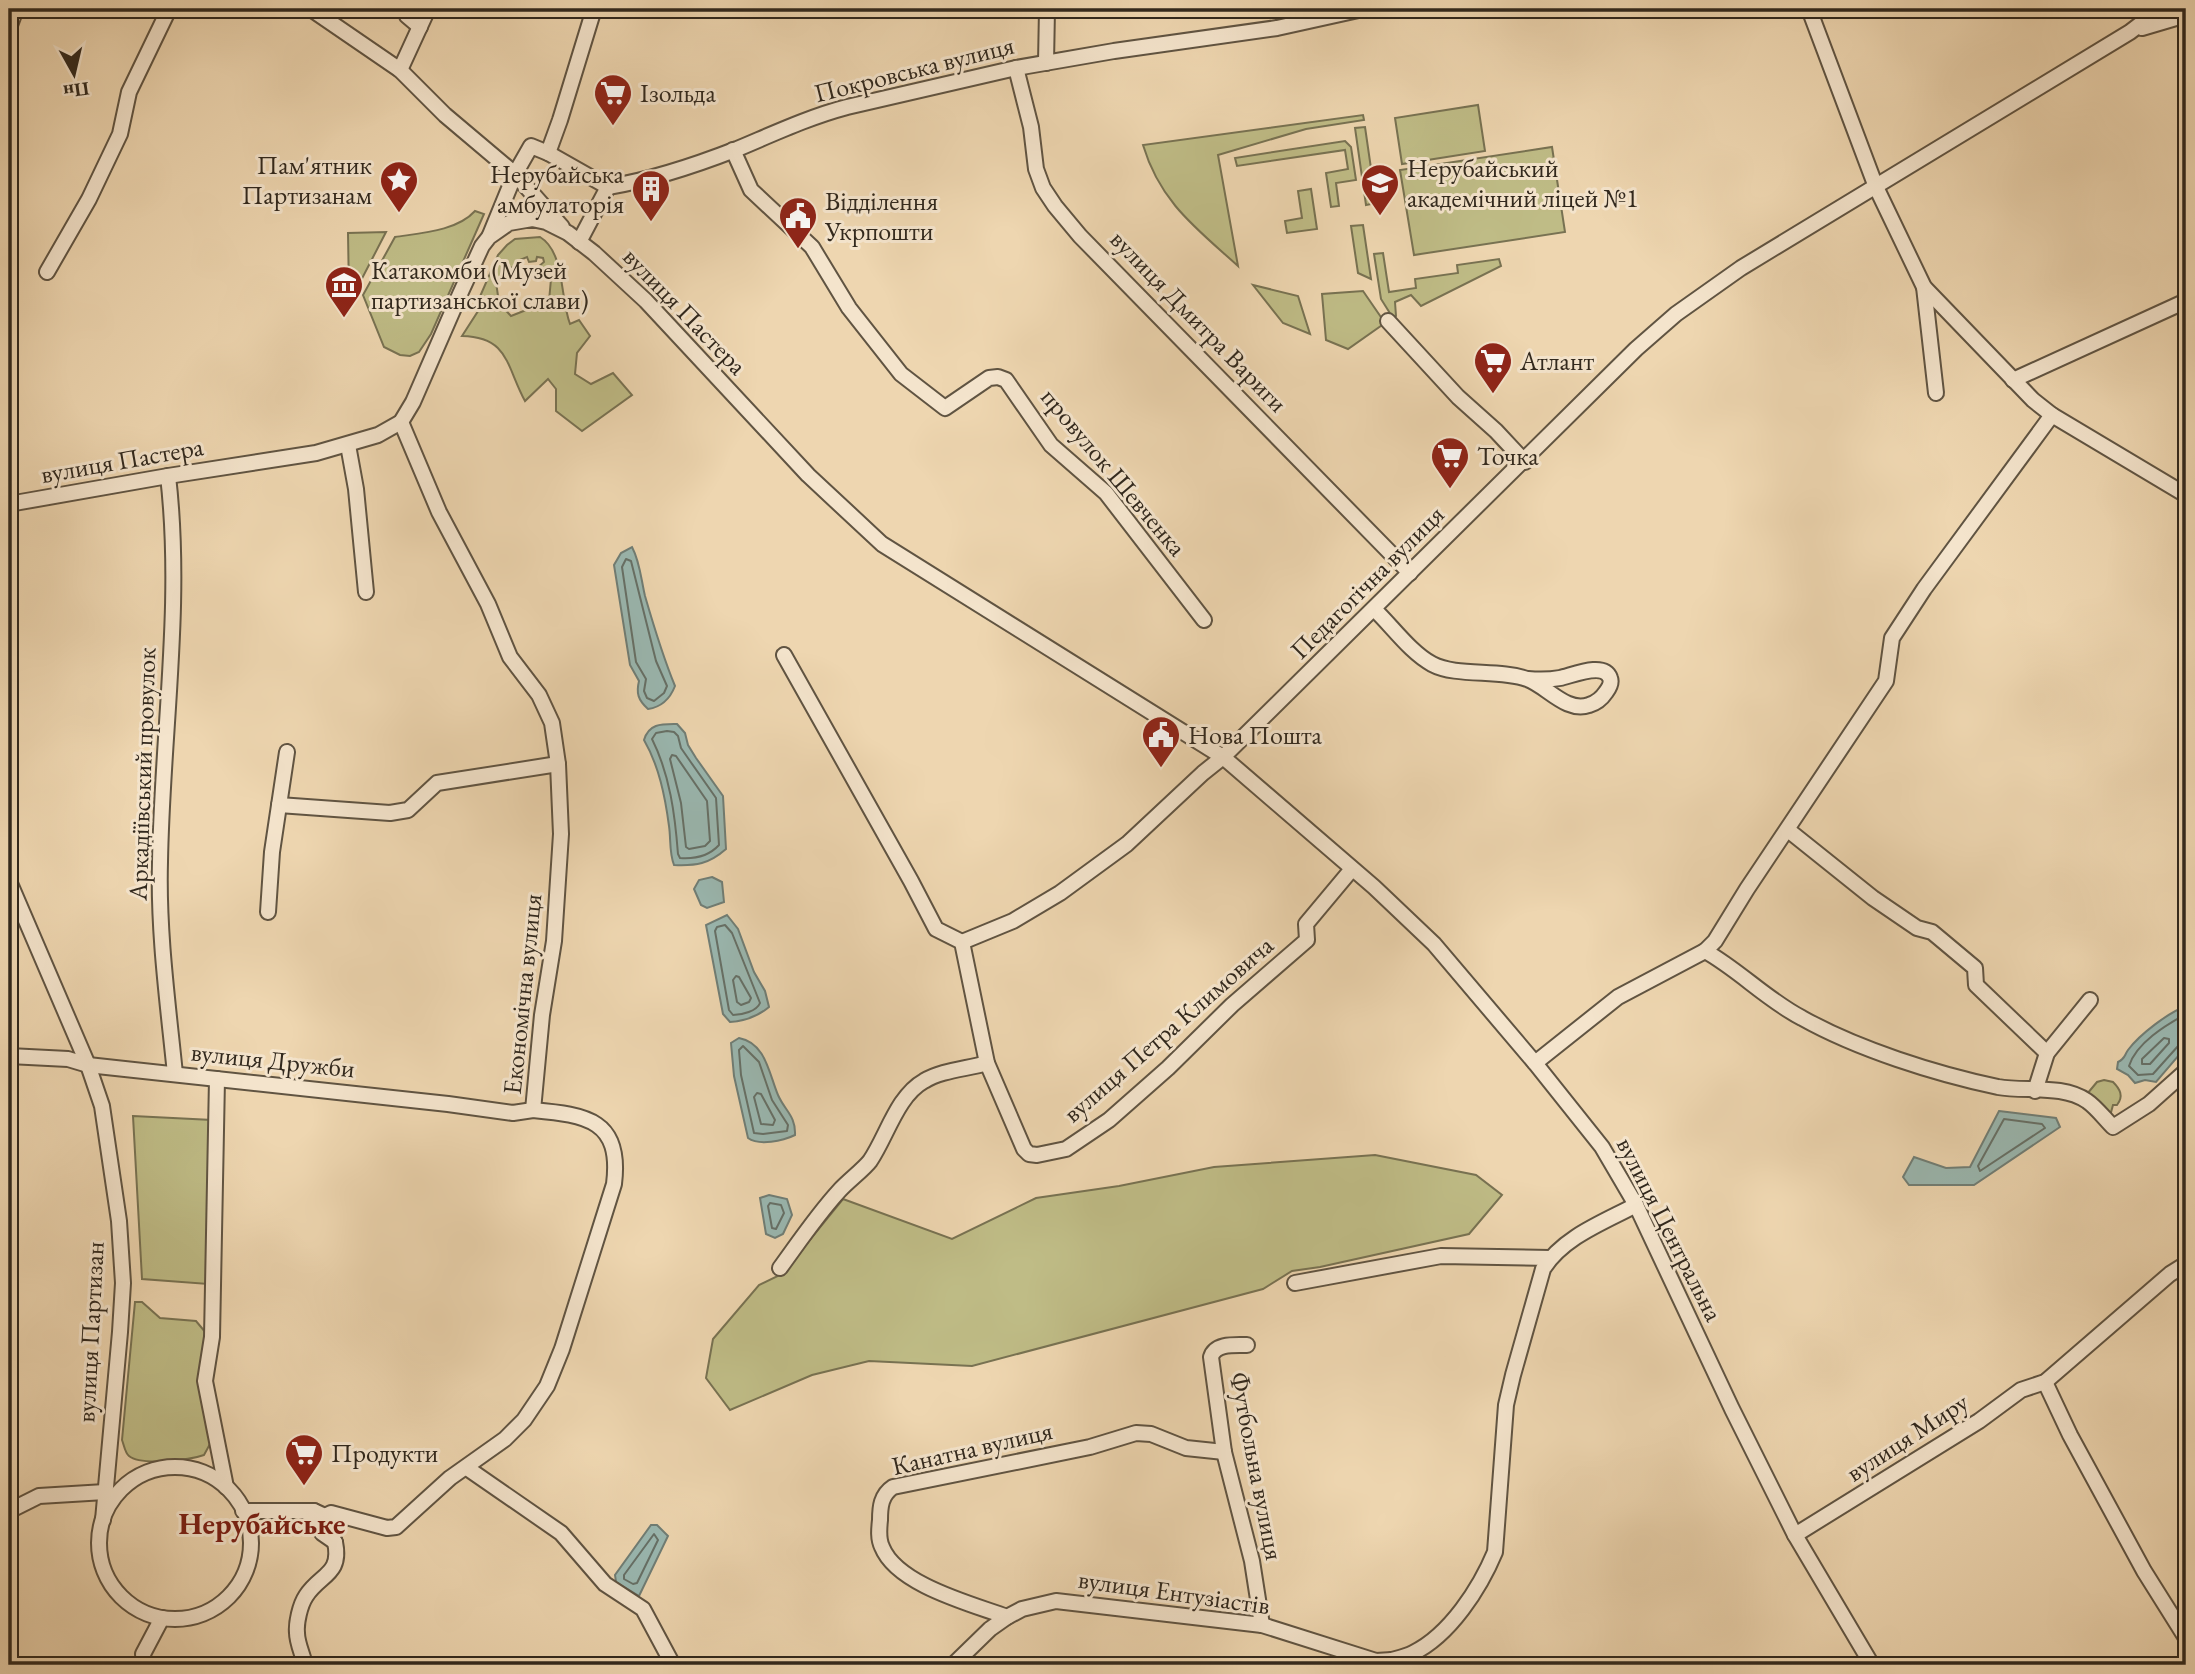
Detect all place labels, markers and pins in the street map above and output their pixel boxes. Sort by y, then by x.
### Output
supermarket icon: Ізольда [592,72,634,127]
place label: Ізольда [640,76,716,110]
place label: Пам'ятник Партизанам [242,148,373,212]
place label: Нерубайський академічний ліцей №1 [1407,151,1639,215]
place label: Нерубайська амбулаторія [490,157,625,221]
place icon: Пам'ятник Партизанам [378,159,420,214]
school or university icon: Нерубайський академічний ліцей №1 [1359,162,1401,217]
building icon: Нерубайська амбулаторія [630,168,672,223]
place label: Відділення Укрпошти [824,184,938,248]
public building icon: Відділення Укрпошти [777,195,819,250]
place label: Катакомби (Музей партизанської слави) [371,253,589,317]
museum icon: Катакомби (Музей партизанської слави) [323,264,365,319]
supermarket icon: Атлант [1472,340,1514,395]
place label: Атлант [1519,344,1595,378]
supermarket icon: Точка [1429,435,1471,490]
place label: Точка [1477,439,1539,473]
public building icon: Нова Пошта [1140,714,1182,769]
place label: Нова Пошта [1188,718,1323,752]
supermarket icon: Продукти [283,1432,325,1487]
place label: Продукти [331,1436,439,1470]

